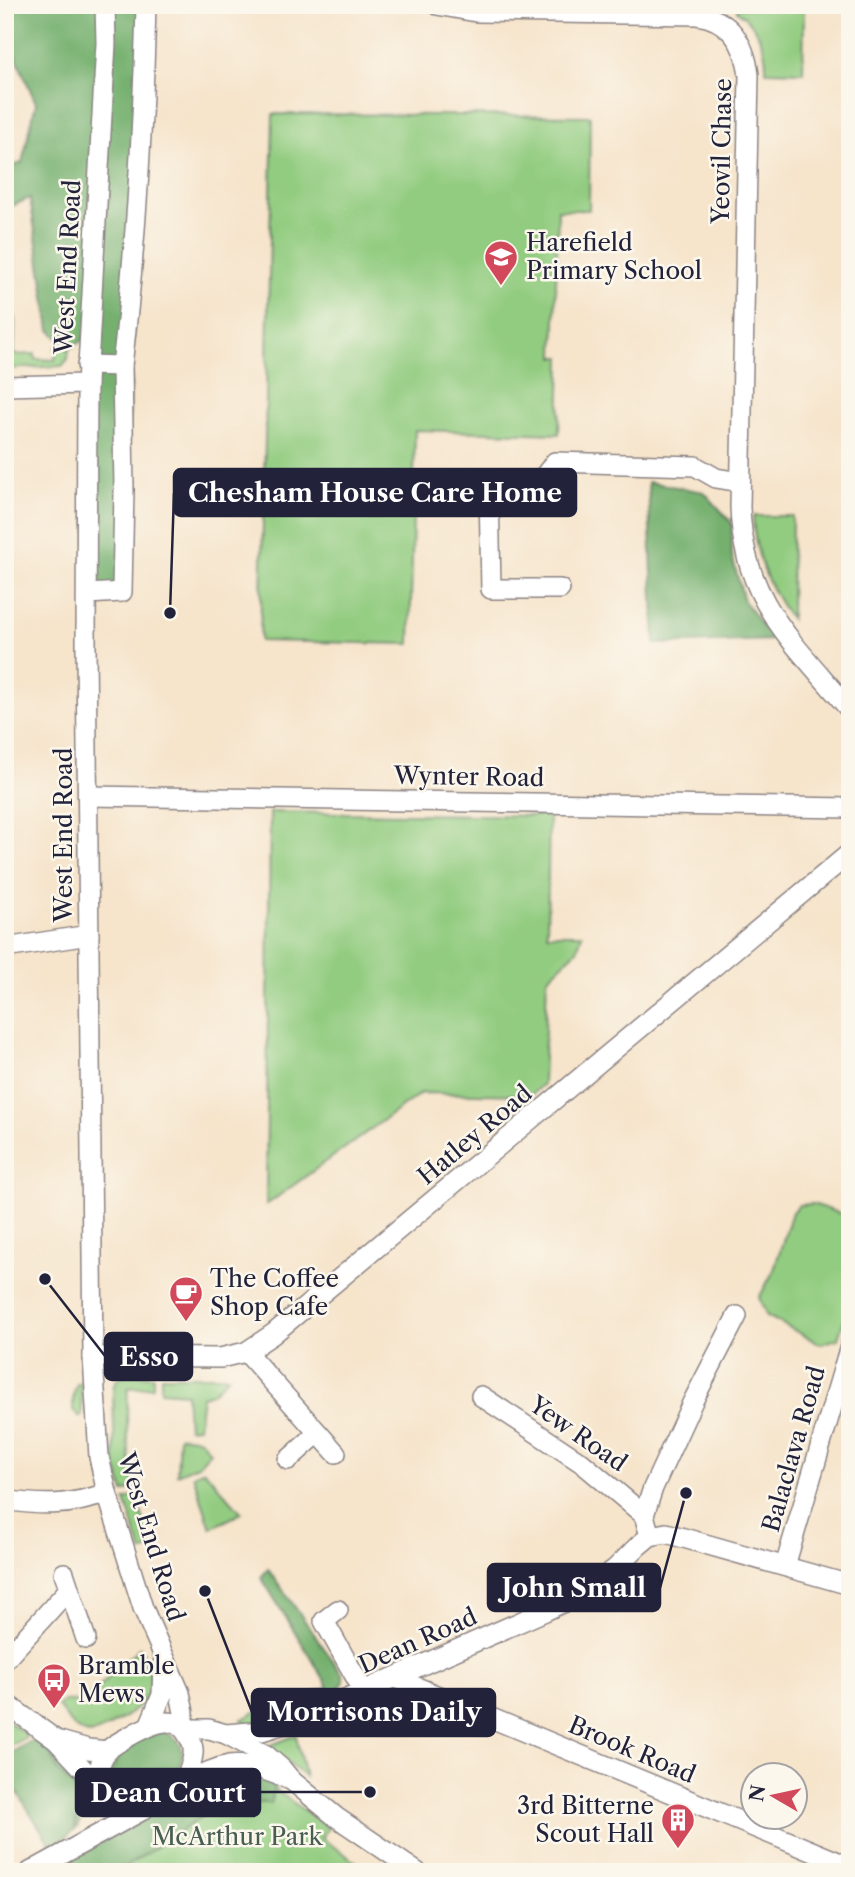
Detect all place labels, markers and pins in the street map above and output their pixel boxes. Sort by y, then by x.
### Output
place label: Harefield Primary School [526,228,702,285]
school or university icon: Harefield Primary School [482,238,520,287]
callout: Chesham House Care Home [174,469,576,516]
place label: The Coffee Shop Cafe [210,1264,339,1321]
cafe icon: The Coffee Shop Cafe [167,1274,205,1323]
callout: Esso [105,1333,192,1380]
callout: John Small [488,1564,660,1611]
place label: Bramble Mews [78,1651,175,1708]
bus stop icon: Bramble Mews [35,1661,73,1710]
callout: Morrisons Daily [252,1689,495,1736]
callout: Dean Court [76,1769,260,1816]
place label: 3rd Bitterne Scout Hall [517,1791,654,1848]
building icon: 3rd Bitterne Scout Hall [659,1801,697,1850]

